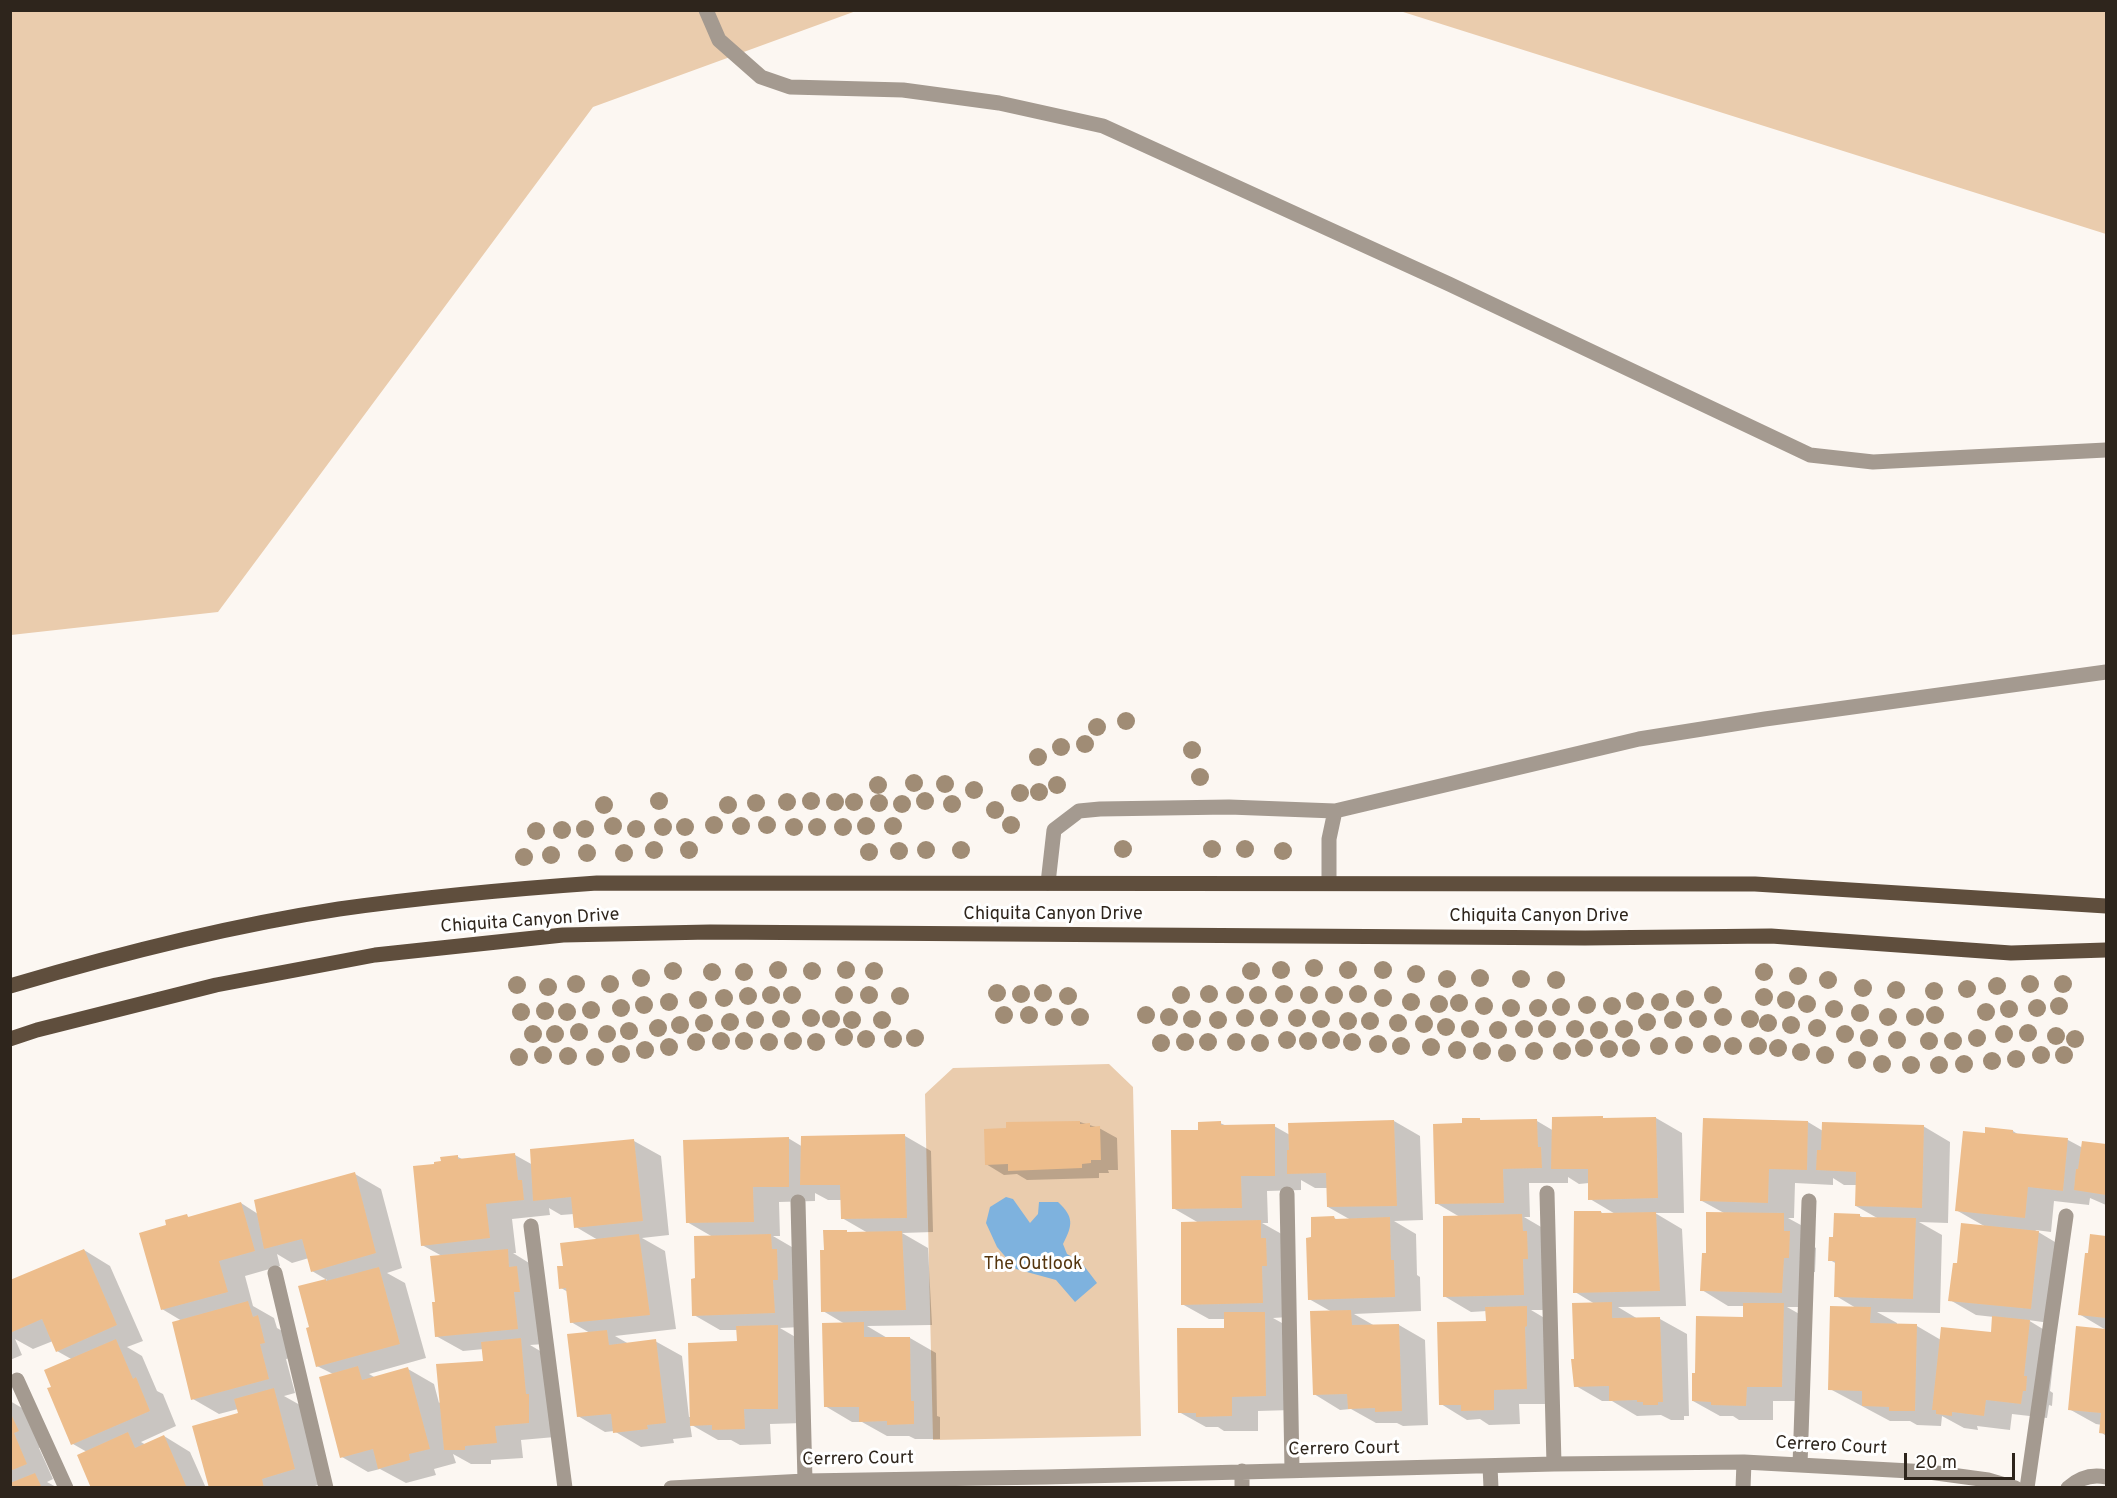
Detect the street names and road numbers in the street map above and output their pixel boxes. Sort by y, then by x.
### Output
street label: Chiquita Canyon Drive [963,904,1143,926]
street label: Chiquita Canyon Drive [440,905,620,939]
street label: Chiquita Canyon Drive [1449,906,1629,928]
street label: Cerrero Court [1775,1433,1887,1461]
street label: Cerrero Court [1288,1438,1400,1462]
street label: Cerrero Court [802,1448,914,1472]

